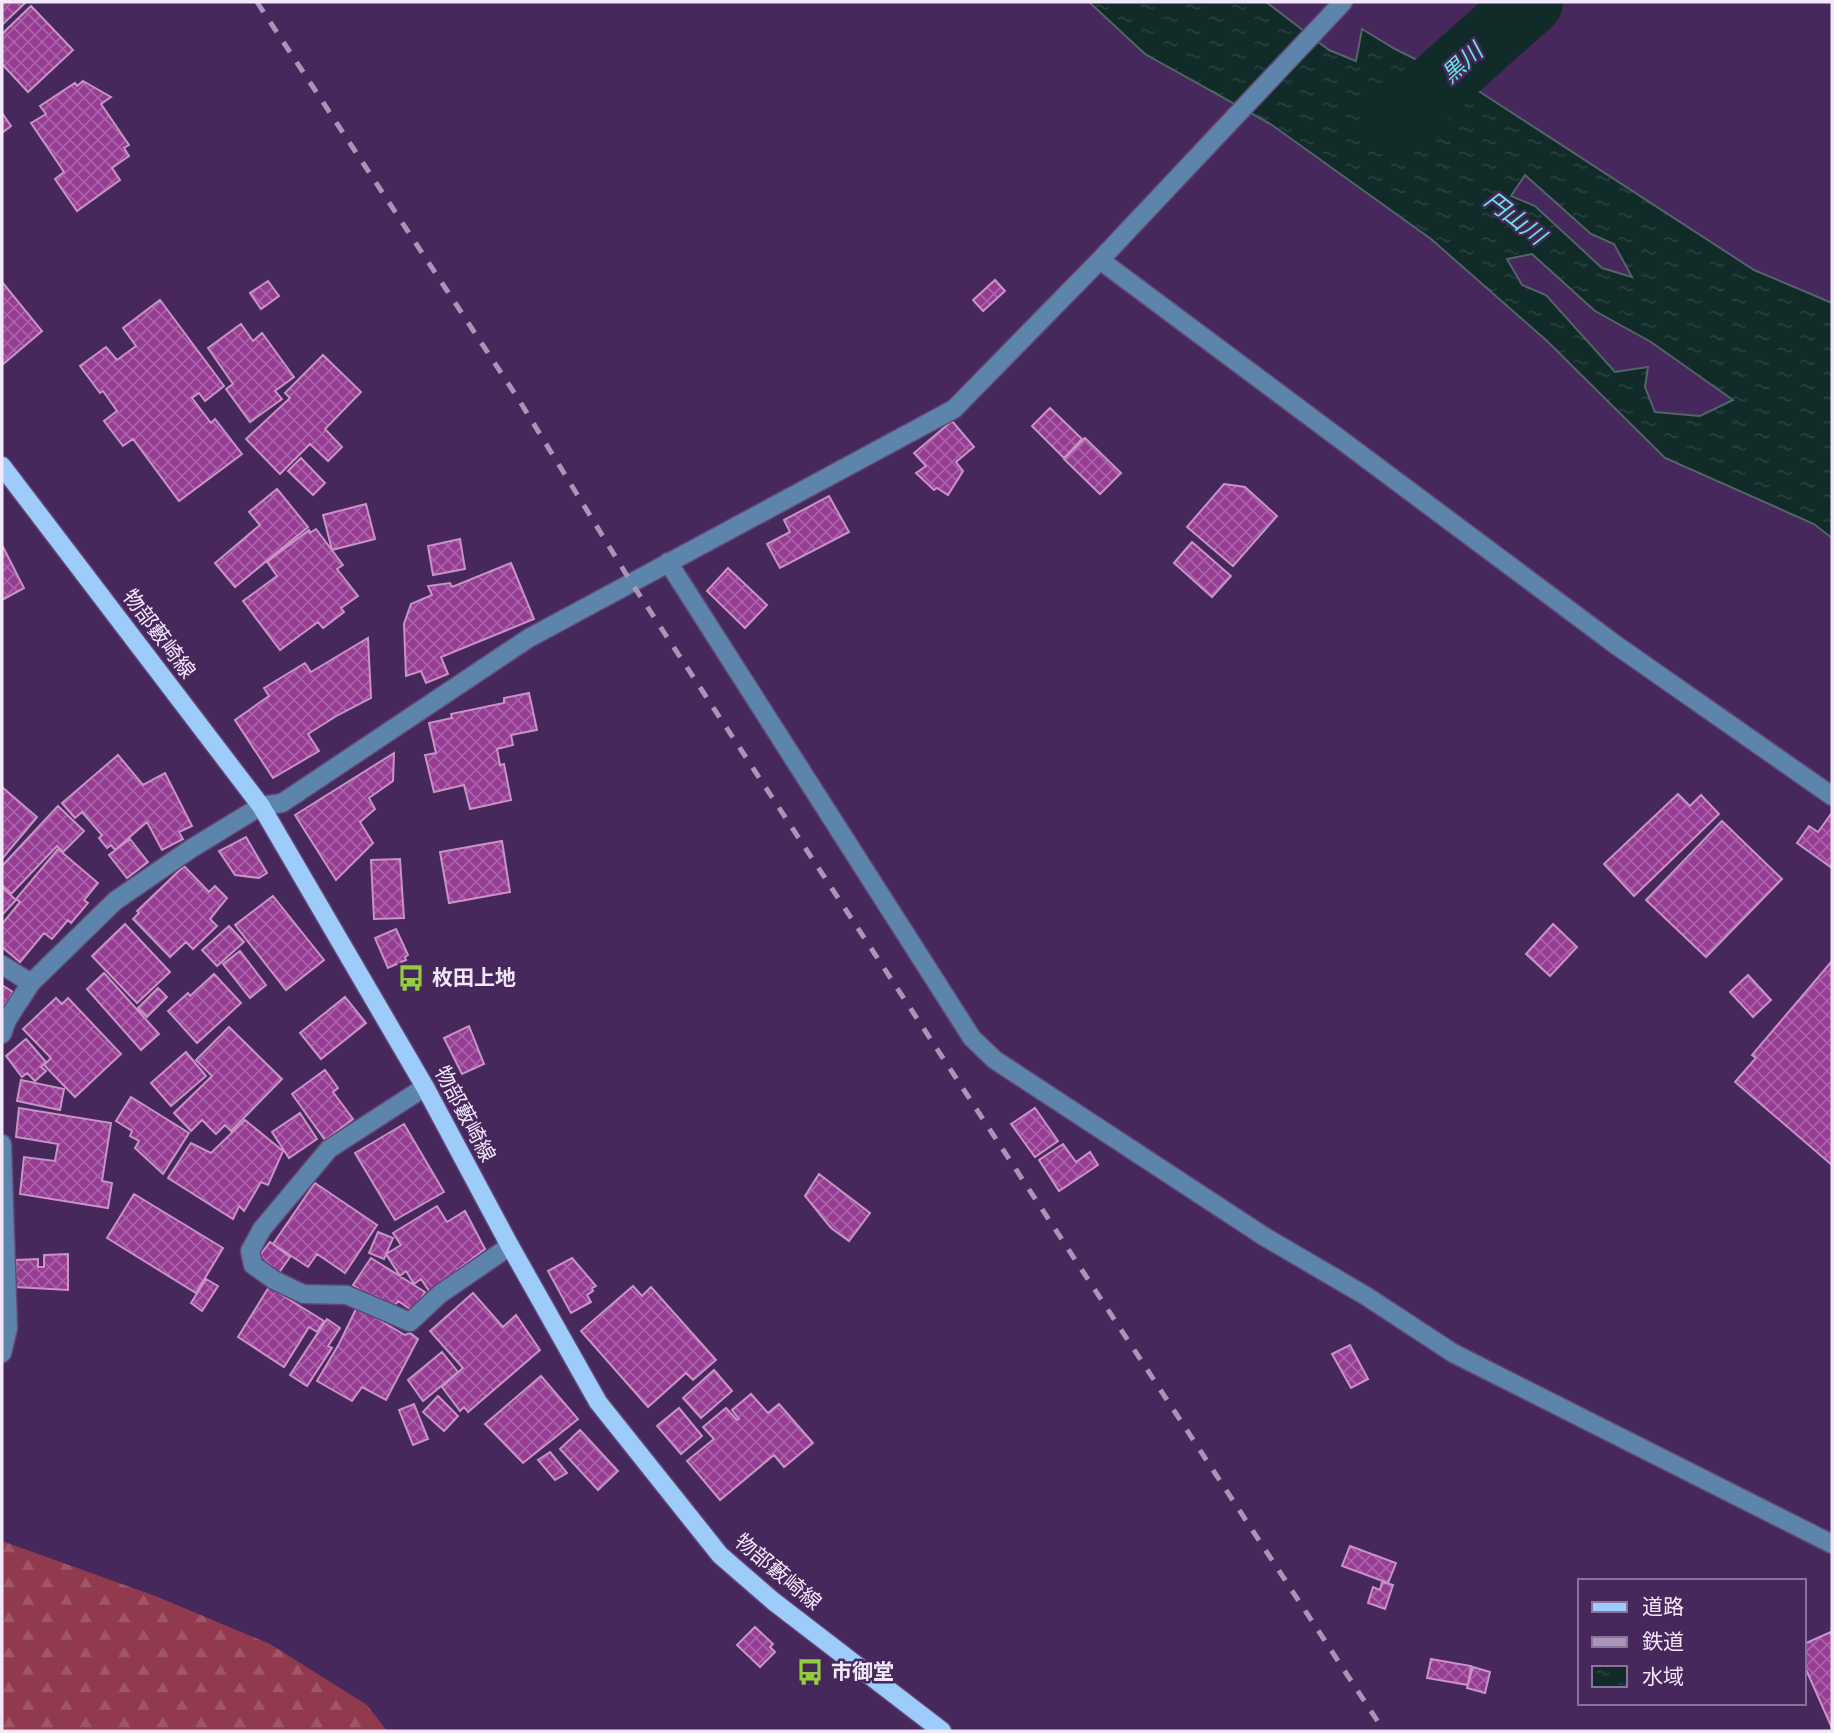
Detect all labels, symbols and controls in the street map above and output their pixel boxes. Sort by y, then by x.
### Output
water label: 黒川 [1434,34,1493,91]
water label: 円山川 [1477,184,1554,254]
street label: 物部藪崎線 [115,583,203,685]
bus stop icon: 枚田上地 [396,963,426,993]
place label: 枚田上地 [432,963,516,993]
street label: 物部藪崎線 [427,1061,503,1167]
street label: 物部藪崎線 [728,1527,828,1617]
legend [1578,1579,1806,1705]
text: 道路 [1642,1592,1684,1622]
text: 鉄道 [1642,1627,1684,1657]
bus stop icon: 市御堂 [795,1657,825,1687]
place label: 市御堂 [831,1657,894,1687]
text: 水域 [1642,1662,1684,1692]

